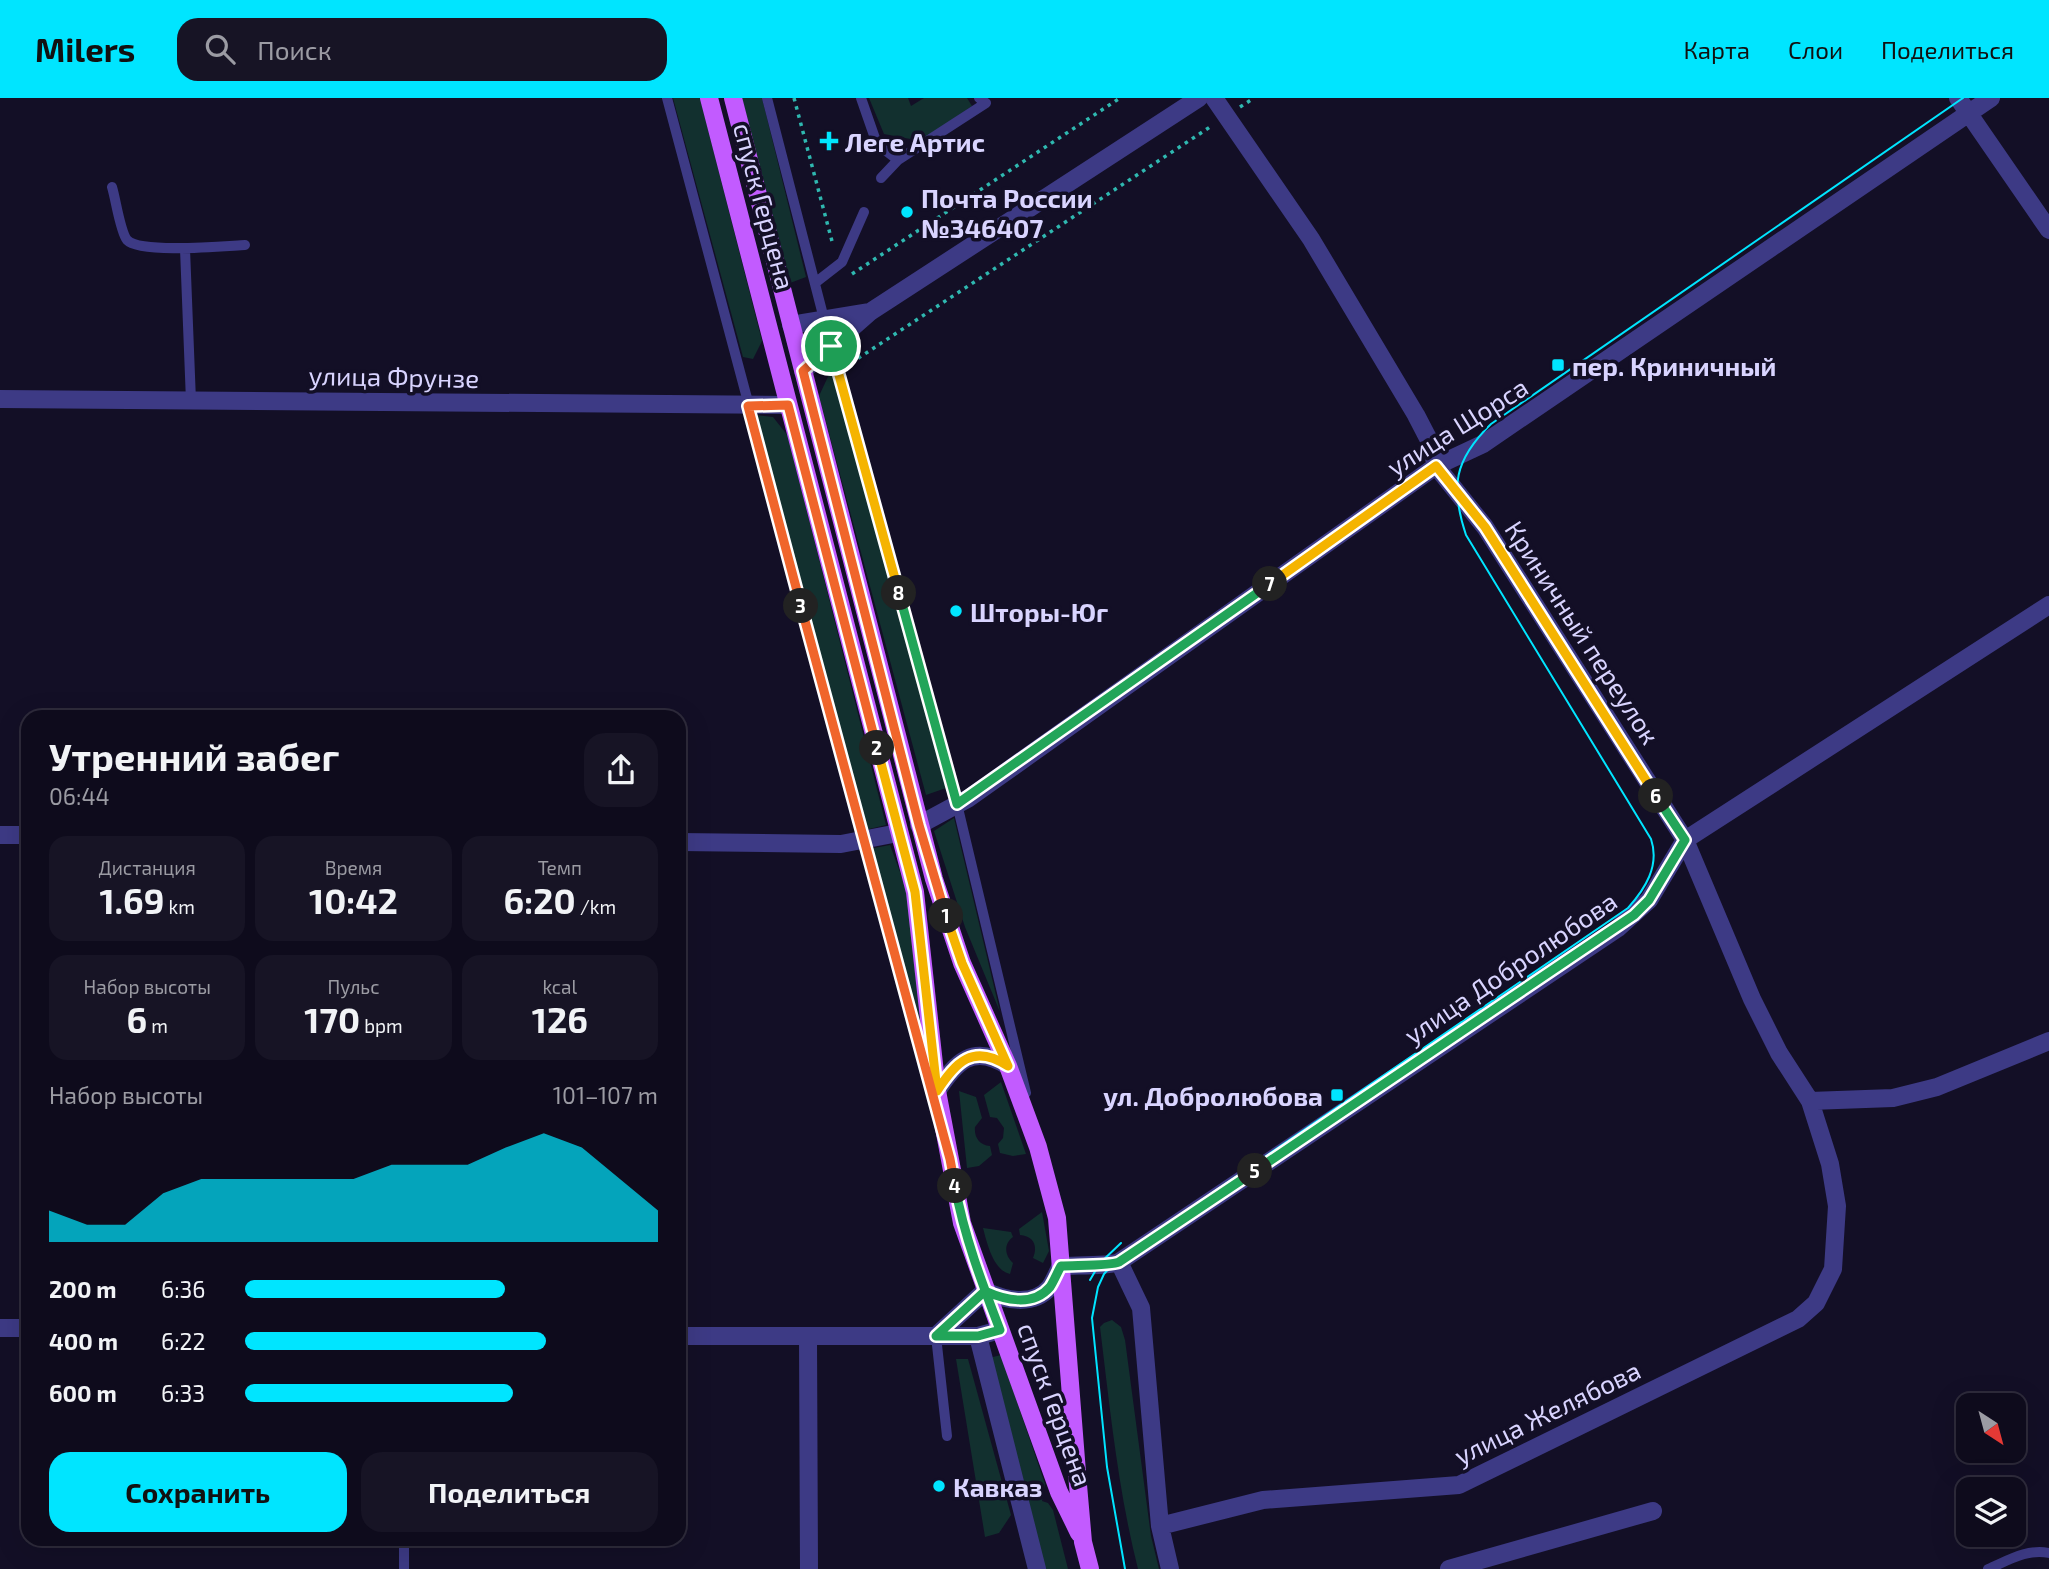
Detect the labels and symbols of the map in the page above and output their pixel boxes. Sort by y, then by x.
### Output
street label: спуск Герцена [727,119,802,293]
place label: Леге Артис [845,126,985,157]
marker: Леге Артис [819,131,839,151]
place label: Почта России №346407 [921,182,1093,243]
marker: Почта России №346407 [899,204,915,220]
pin [801,316,861,376]
place label: пер. Криничный [1572,350,1776,381]
marker: пер. Криничный [1550,357,1566,373]
street label: улица Фрунзе [308,359,480,394]
street label: улица Щорса [1381,370,1534,482]
street label: Криничный переулок [1498,515,1667,750]
pin: 7 [1252,566,1288,602]
pin: 8 [881,575,916,610]
pin: 3 [784,588,818,624]
place label: Шторы-Юг [970,596,1108,627]
marker: Шторы-Юг [948,603,964,619]
pin: 2 [860,730,894,766]
pin: 6 [1638,778,1674,814]
street label: улица Добролюбова [1398,884,1623,1051]
pin: 1 [928,898,964,934]
place label: ул. Добролюбова [1103,1080,1323,1111]
marker: ул. Добролюбова [1329,1087,1345,1103]
pin: 5 [1238,1154,1272,1188]
pin: 4 [937,1168,972,1204]
street label: спуск Герцена [1011,1318,1100,1490]
street label: улица Желябова [1449,1354,1646,1471]
north arrow [1956,1393,2026,1463]
place label: Кавказ [953,1471,1043,1502]
marker: Кавказ [931,1478,947,1494]

